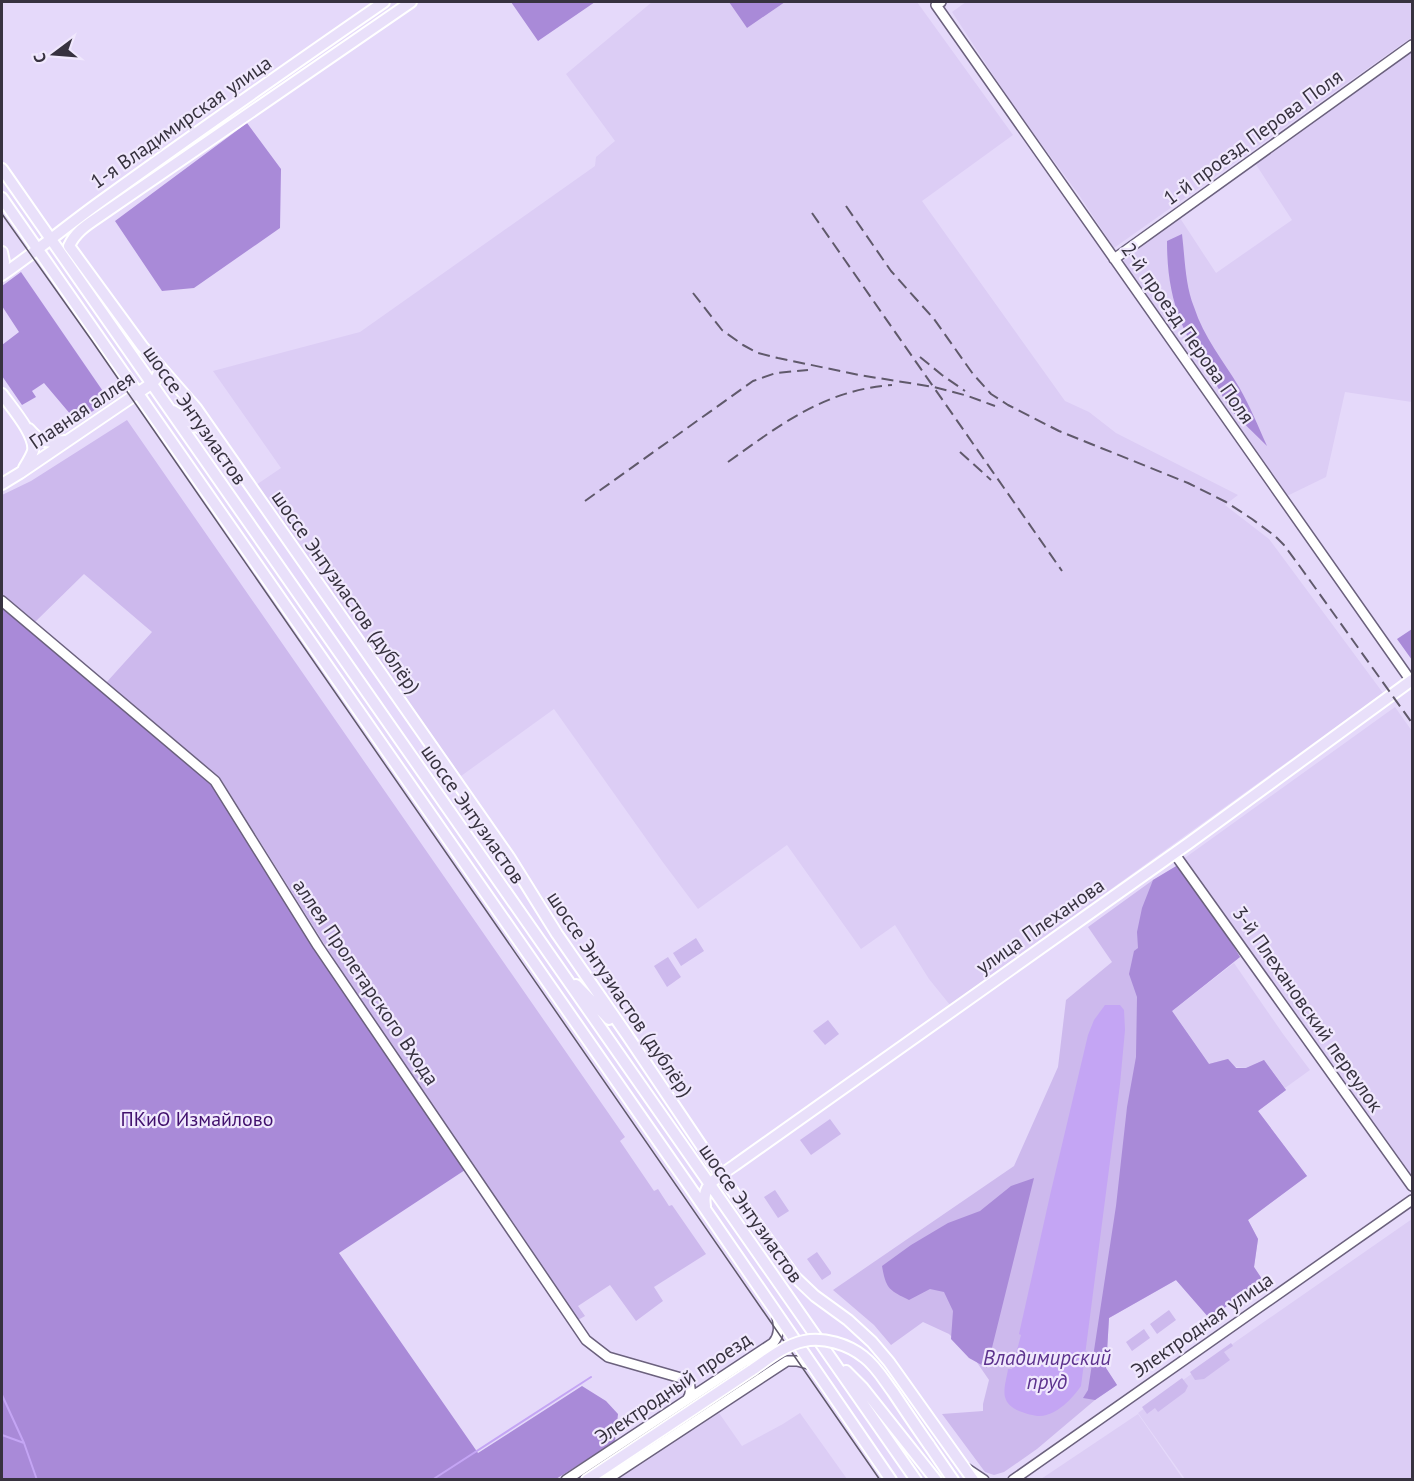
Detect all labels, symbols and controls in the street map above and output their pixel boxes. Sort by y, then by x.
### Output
north arrow [24,24,84,84]
street label: 1-я Владимирская улица [85,50,277,194]
text: С [29,51,50,65]
street label: 1-й проезд Перова Поля [1158,63,1348,211]
street label: 2-й проезд Перова Поля [1116,237,1260,429]
street label: шоссе Энтузиастов [137,340,253,490]
street label: Главная аллея [24,365,140,455]
street label: шоссе Энтузиастов (дублёр) [266,485,426,699]
street label: шоссе Энтузиастов [415,739,531,889]
street label: улица Плеханова [971,872,1109,980]
street label: аллея Пролетарского Входа [287,874,445,1090]
street label: шоссе Энтузиастов (дублёр) [541,886,699,1102]
street label: 3-й Плехановский переулок [1227,901,1389,1117]
park label: ПКиО Измайлово [121,1106,273,1132]
street label: шоссе Энтузиастов [693,1138,809,1288]
street label: Электродная улица [1126,1266,1278,1384]
street label: Электродный проезд [590,1326,756,1450]
water label: Владимирский пруд [983,1344,1111,1395]

